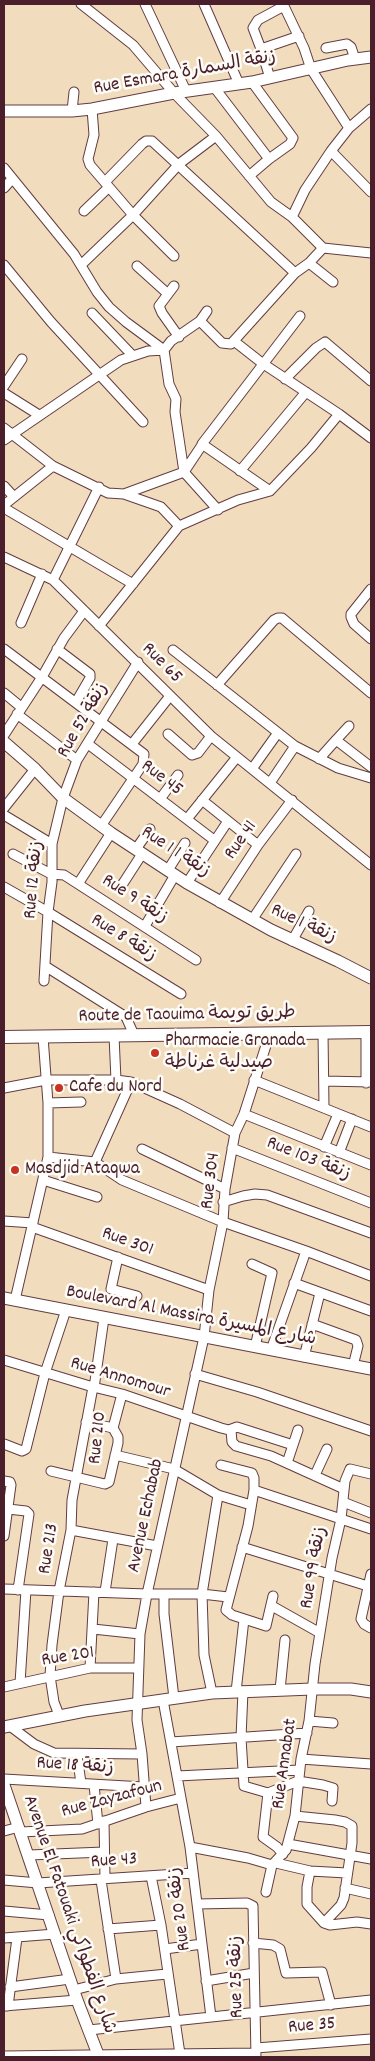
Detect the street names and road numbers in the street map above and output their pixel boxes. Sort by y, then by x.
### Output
street label: Rue Esmara زنقة السمارة [92,47,278,101]
street label: Rue 65 [136,639,186,689]
street label: Rue 52 زنقة [53,679,115,763]
street label: Rue 45 [135,756,187,802]
street label: Rue 41 [221,817,263,865]
street label: Rue 1 زنقة 1 [136,822,214,884]
street label: Rue 12 زنقة [20,840,50,920]
street label: Rue 9 زنقة [97,870,171,930]
street label: Rue 1 زنقة [267,900,339,950]
street label: Rue 8 زنقة [86,910,160,968]
street label: Route de Taouima طريق تويمة [78,1003,296,1029]
street label: Rue 103 زنقة [263,1133,353,1187]
street label: Rue 304 [197,1151,227,1211]
street label: Rue 301 [98,1223,156,1263]
street label: Boulevard Al Massira شارع المسيرة [64,1282,318,1352]
street label: Rue Annomour [67,1353,173,1405]
street label: Rue 210 [85,1410,113,1466]
street label: Avenue Echabab [124,1457,170,1575]
street label: Rue 213 [35,1522,65,1576]
street label: Rue 99 زنقة [297,1525,333,1611]
street label: Rue 201 [40,1643,96,1673]
street label: Rue Annabat [268,1717,304,1811]
street label: Rue 18 زنقة [36,1753,114,1781]
street label: Rue Zayzafoun [59,1776,165,1824]
street label: Avenue El Fatouaki شارع الفطواكي [16,1793,120,2037]
street label: Rue 43 [90,1849,138,1875]
street label: Rue 20 زنقة [165,1866,197,1952]
street label: Rue 25 زنقة [226,1935,250,2019]
street label: Rue 35 [287,2014,337,2040]

